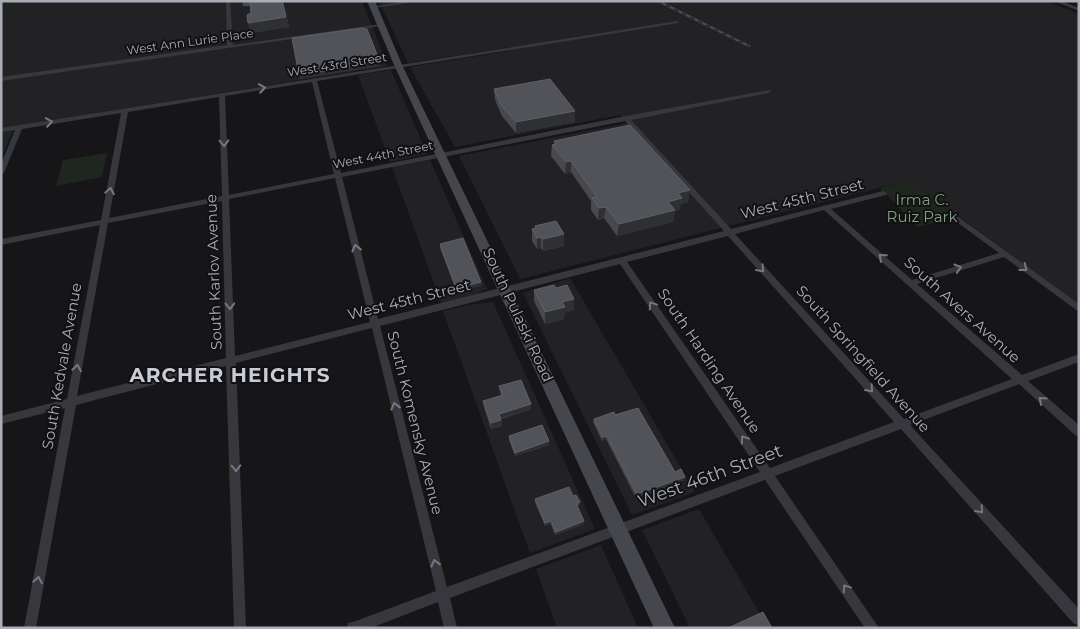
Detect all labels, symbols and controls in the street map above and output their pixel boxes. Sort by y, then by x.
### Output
street label: West Ann Lurie Place [126,25,254,58]
street label: West 43rd Street [286,49,388,80]
one-way arrow [257,84,266,94]
one-way arrow [45,118,54,128]
street label: West 44th Street [331,137,435,172]
one-way arrow [219,140,230,148]
street label: West 45th Street [738,174,865,223]
one-way arrow [104,187,114,196]
park label: Irma C. Ruiz Park [887,190,957,226]
street label: South Karlov Avenue [201,194,226,350]
one-way arrow [351,244,362,253]
street label: South Pulaski Road [479,245,558,385]
street label: South Avers Avenue [900,252,1024,367]
one-way arrow [878,254,887,263]
one-way arrow [1018,262,1028,271]
one-way arrow [755,264,764,273]
one-way arrow [953,264,961,274]
street label: West 45th Street [345,275,472,324]
street label: South Kedvale Avenue [38,281,86,451]
street label: South Springfield Avenue [792,281,935,436]
street label: South Harding Avenue [654,285,765,437]
one-way arrow [649,301,658,311]
one-way arrow [225,302,236,310]
street label: South Komensky Avenue [383,329,447,517]
district label: ARCHER HEIGHTS [128,363,331,387]
one-way arrow [72,364,82,373]
one-way arrow [864,384,873,393]
one-way arrow [1039,396,1048,405]
one-way arrow [390,401,401,410]
one-way arrow [741,435,750,445]
street label: West 46th Street [635,440,785,512]
one-way arrow [230,464,241,472]
one-way arrow [974,504,983,513]
one-way arrow [430,560,440,568]
one-way arrow [33,575,43,584]
one-way arrow [843,584,852,593]

